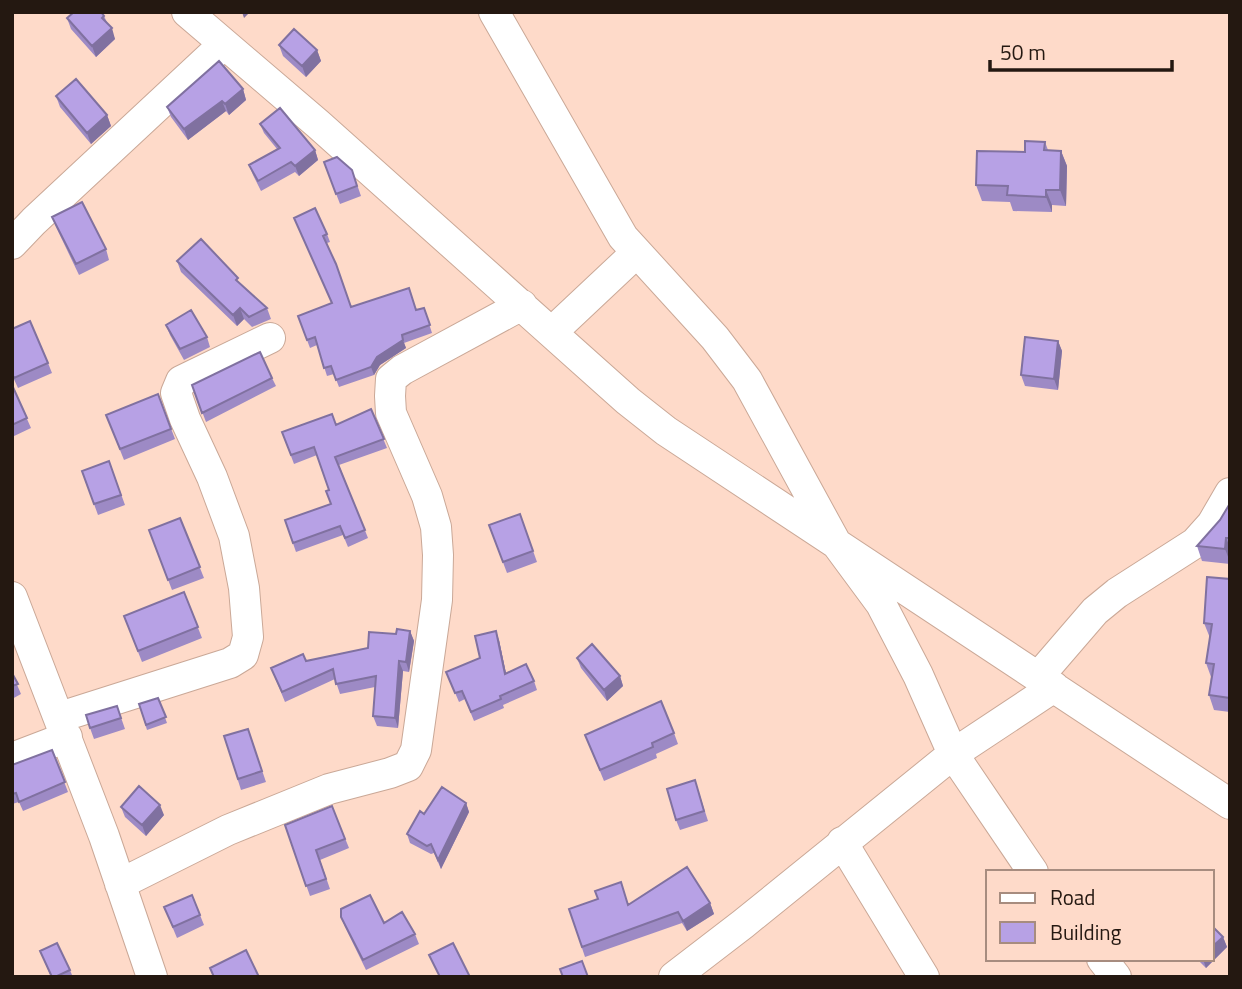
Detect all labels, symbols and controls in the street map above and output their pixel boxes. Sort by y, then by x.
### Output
scale bar [990,28,1172,72]
text: 50 m [1000,36,1046,68]
legend [986,870,1214,961]
text: Road [1050,881,1095,913]
text: Building [1050,916,1122,948]

